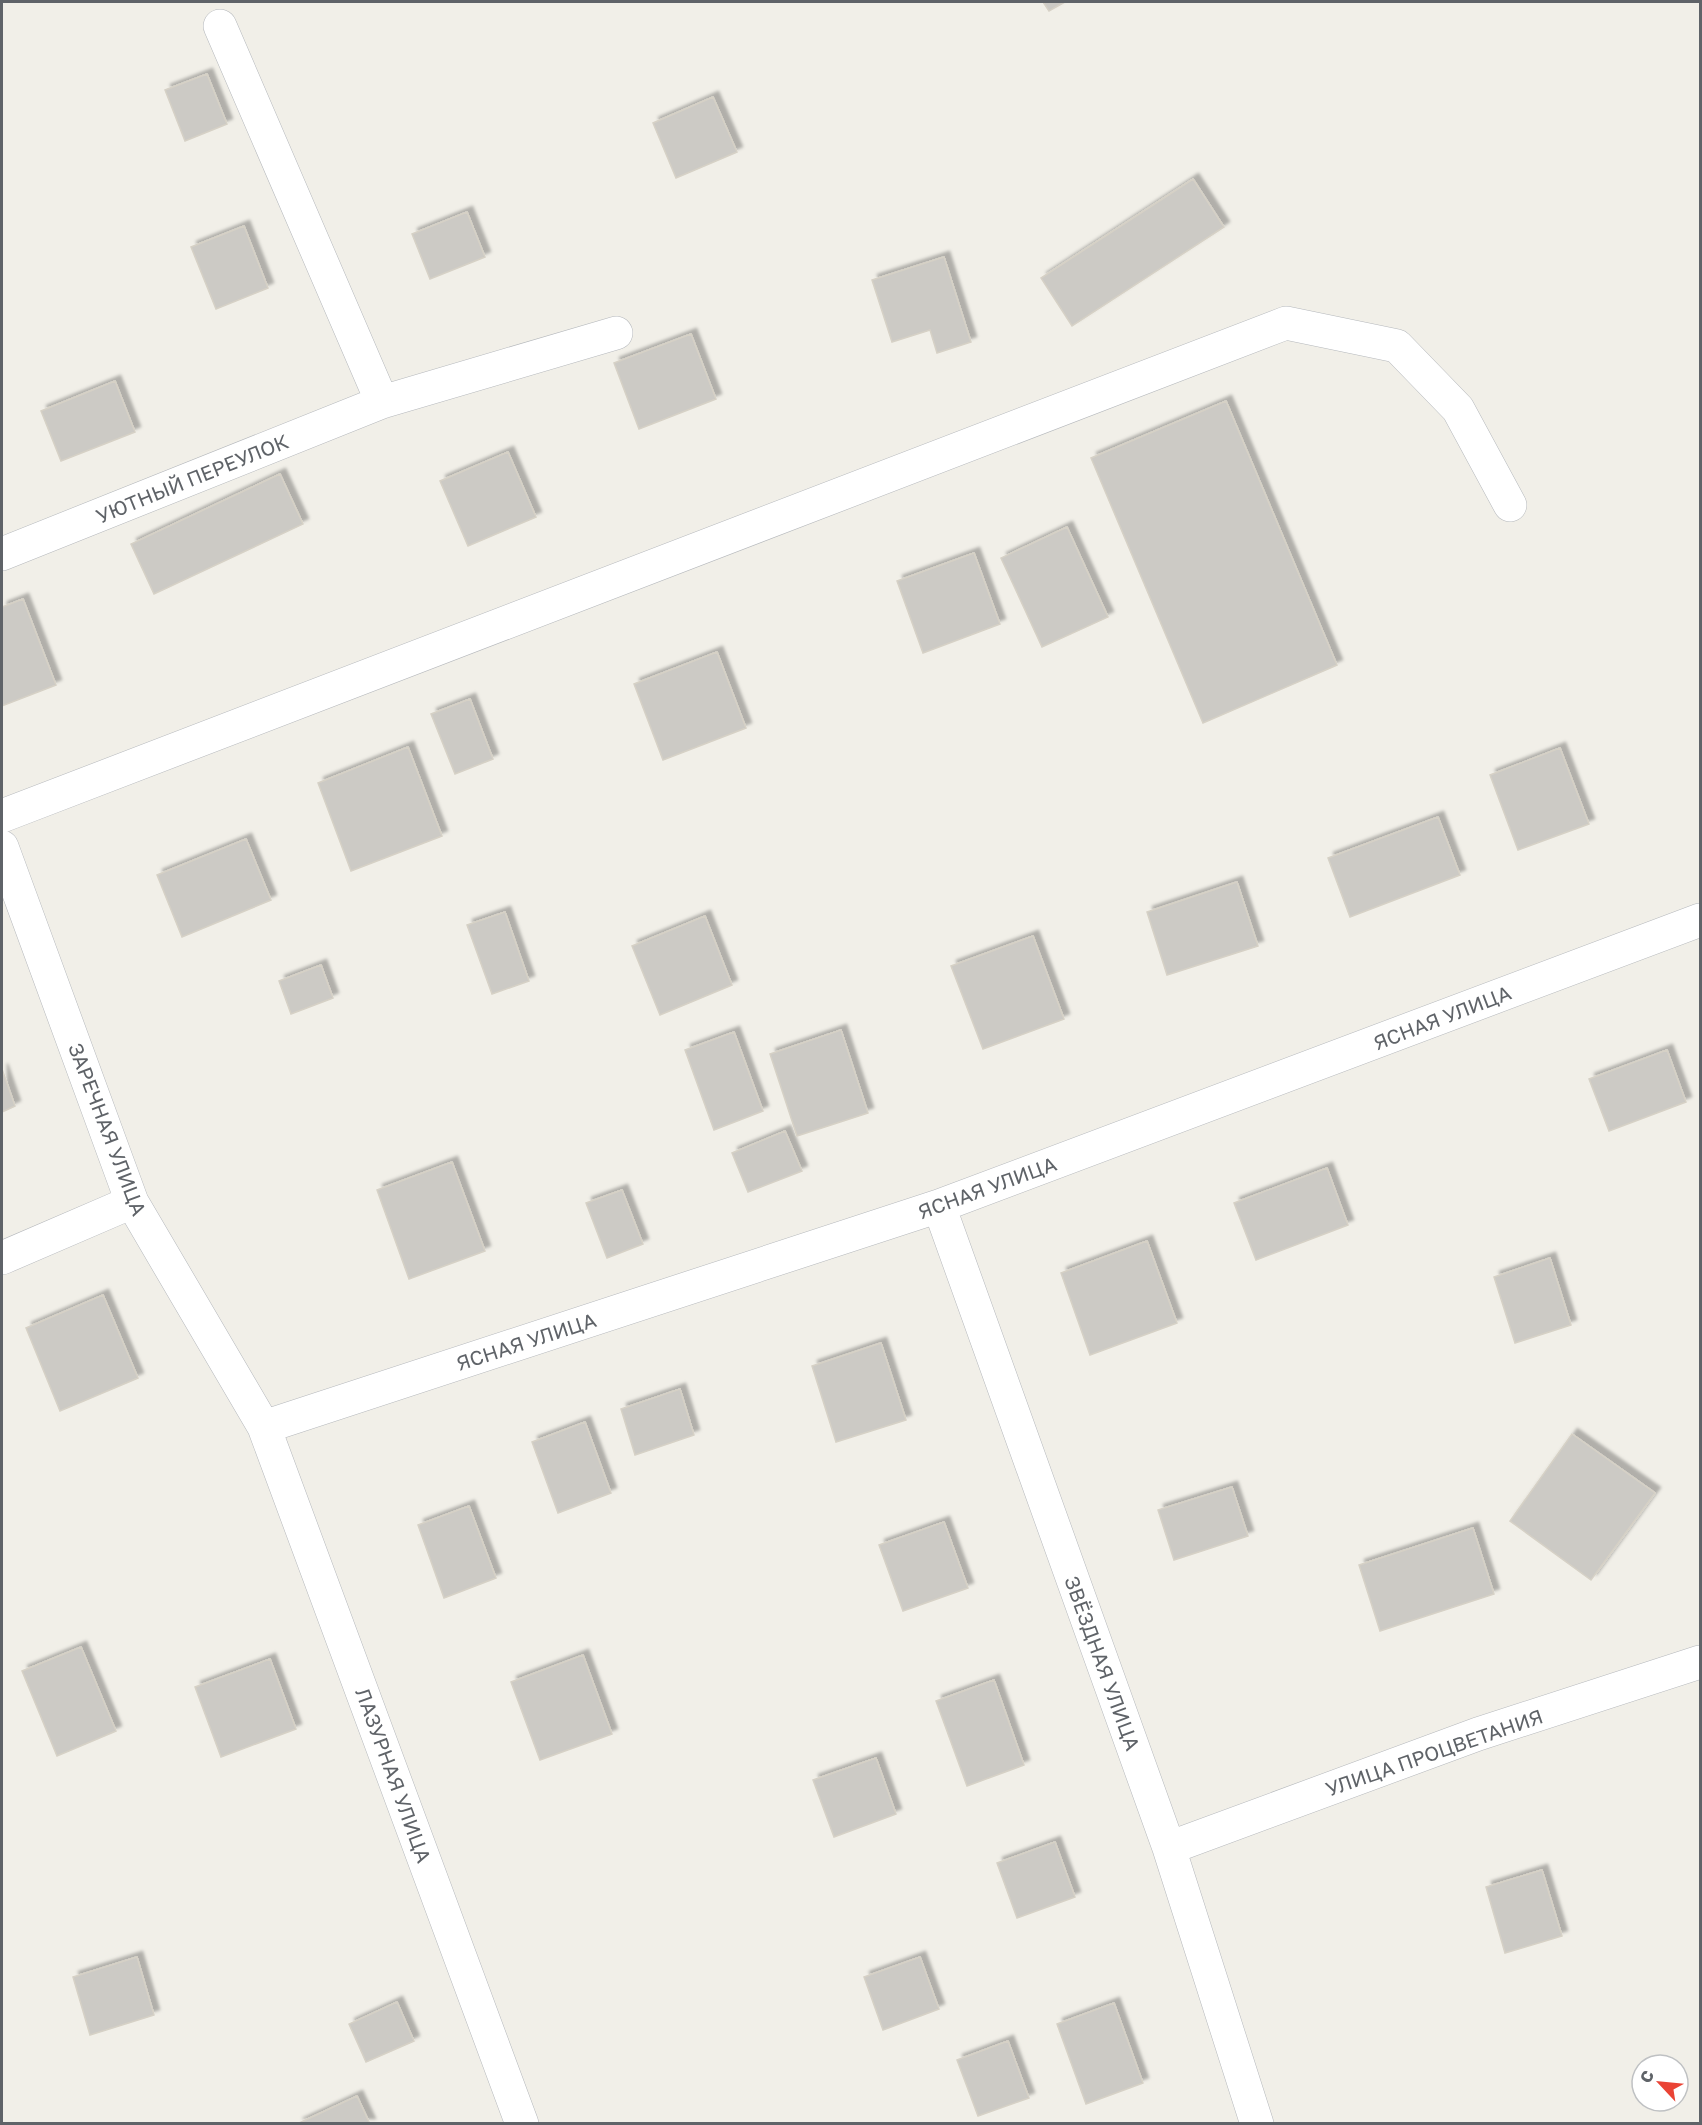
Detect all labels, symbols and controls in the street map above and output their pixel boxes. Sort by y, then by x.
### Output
street label: УЮТНЫЙ ПЕРЕУЛОК [92,428,292,528]
street label: ЯСНАЯ УЛИЦА [1370,980,1514,1054]
street label: ЗАРЕЧНАЯ УЛИЦА [64,1039,152,1219]
street label: ЯСНАЯ УЛИЦА [914,1151,1060,1223]
street label: ЯСНАЯ УЛИЦА [453,1307,599,1375]
street label: ЗВЁЗДНАЯ УЛИЦА [1060,1572,1146,1754]
street label: ЛАЗУРНАЯ УЛИЦА [351,1684,437,1866]
street label: УЛИЦА ПРОЦВЕТАНИЯ [1322,1703,1546,1801]
north arrow [1630,2053,1690,2113]
text: С [1635,2067,1658,2086]

